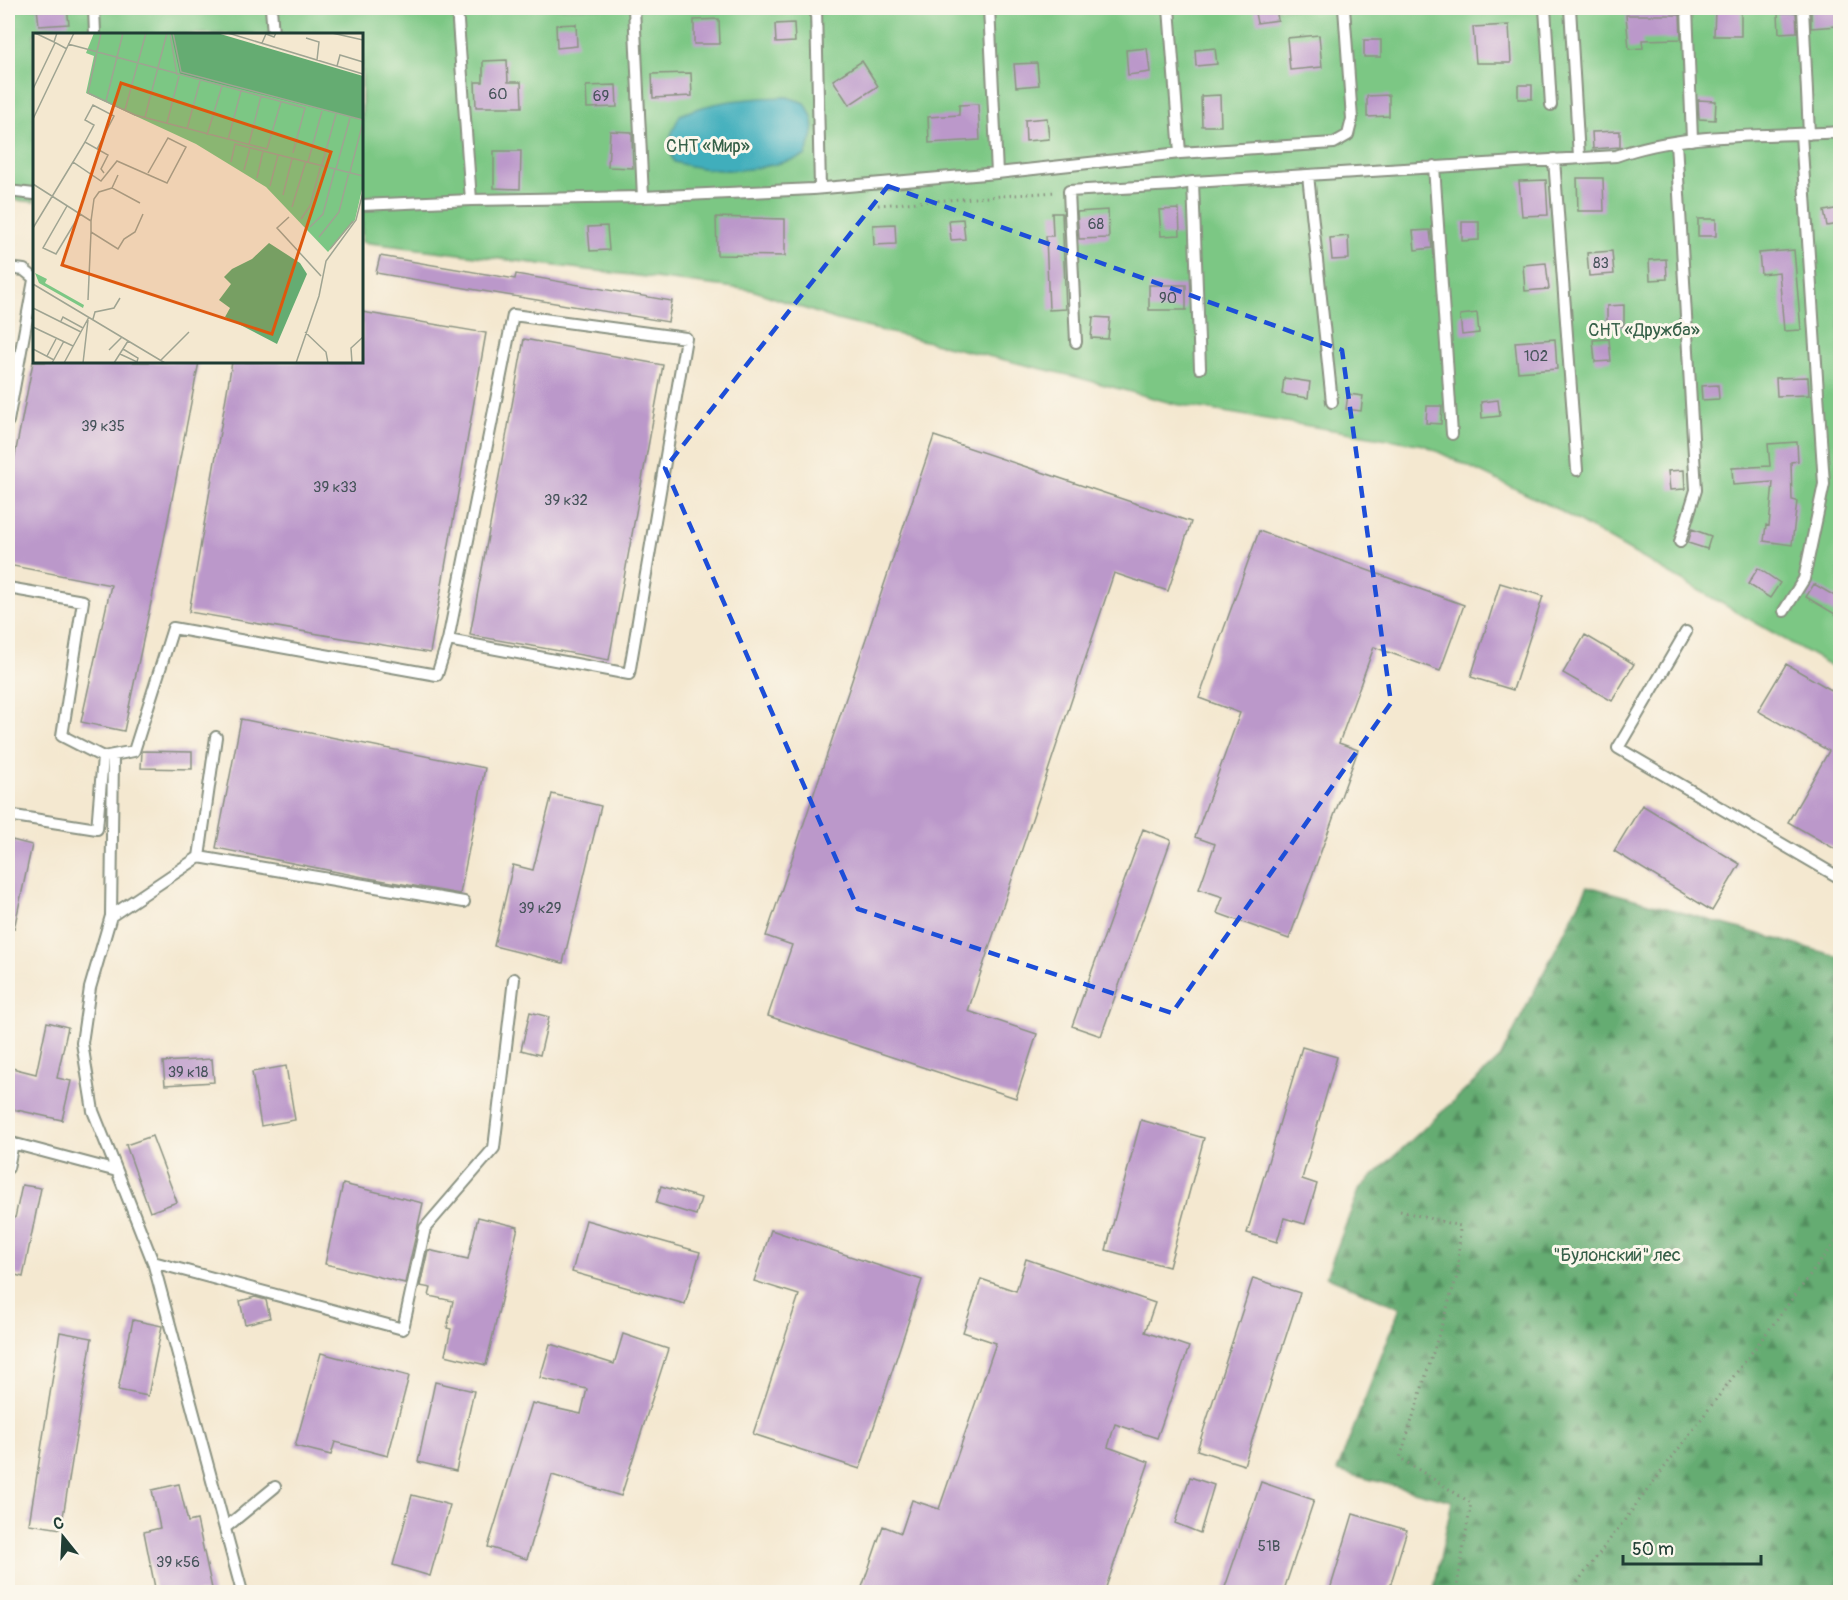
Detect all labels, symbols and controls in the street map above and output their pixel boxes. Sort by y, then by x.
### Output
inset map [33,33,363,363]
house number: 60 [489,85,507,104]
house number: 69 [593,87,609,106]
park label: СНТ «Мир» [666,135,750,158]
house number: 68 [1088,215,1105,234]
house number: 83 [1593,254,1609,273]
house number: 90 [1159,289,1177,308]
park label: СНТ «Дружба» [1588,319,1700,342]
house number: 102 [1524,347,1548,366]
house number: 39 к35 [81,417,125,436]
house number: 39 к33 [313,478,357,497]
house number: 39 к32 [544,491,588,510]
house number: 39 к29 [518,899,562,918]
house number: 39 к18 [168,1063,209,1082]
park label: "Булонский" лес [1553,1244,1681,1267]
north arrow [33,1507,93,1567]
text: С [51,1513,67,1535]
scale bar [1623,1528,1761,1566]
house number: 51В [1258,1537,1280,1556]
text: 50 m [1632,1538,1674,1561]
house number: 39 к56 [156,1553,200,1572]

